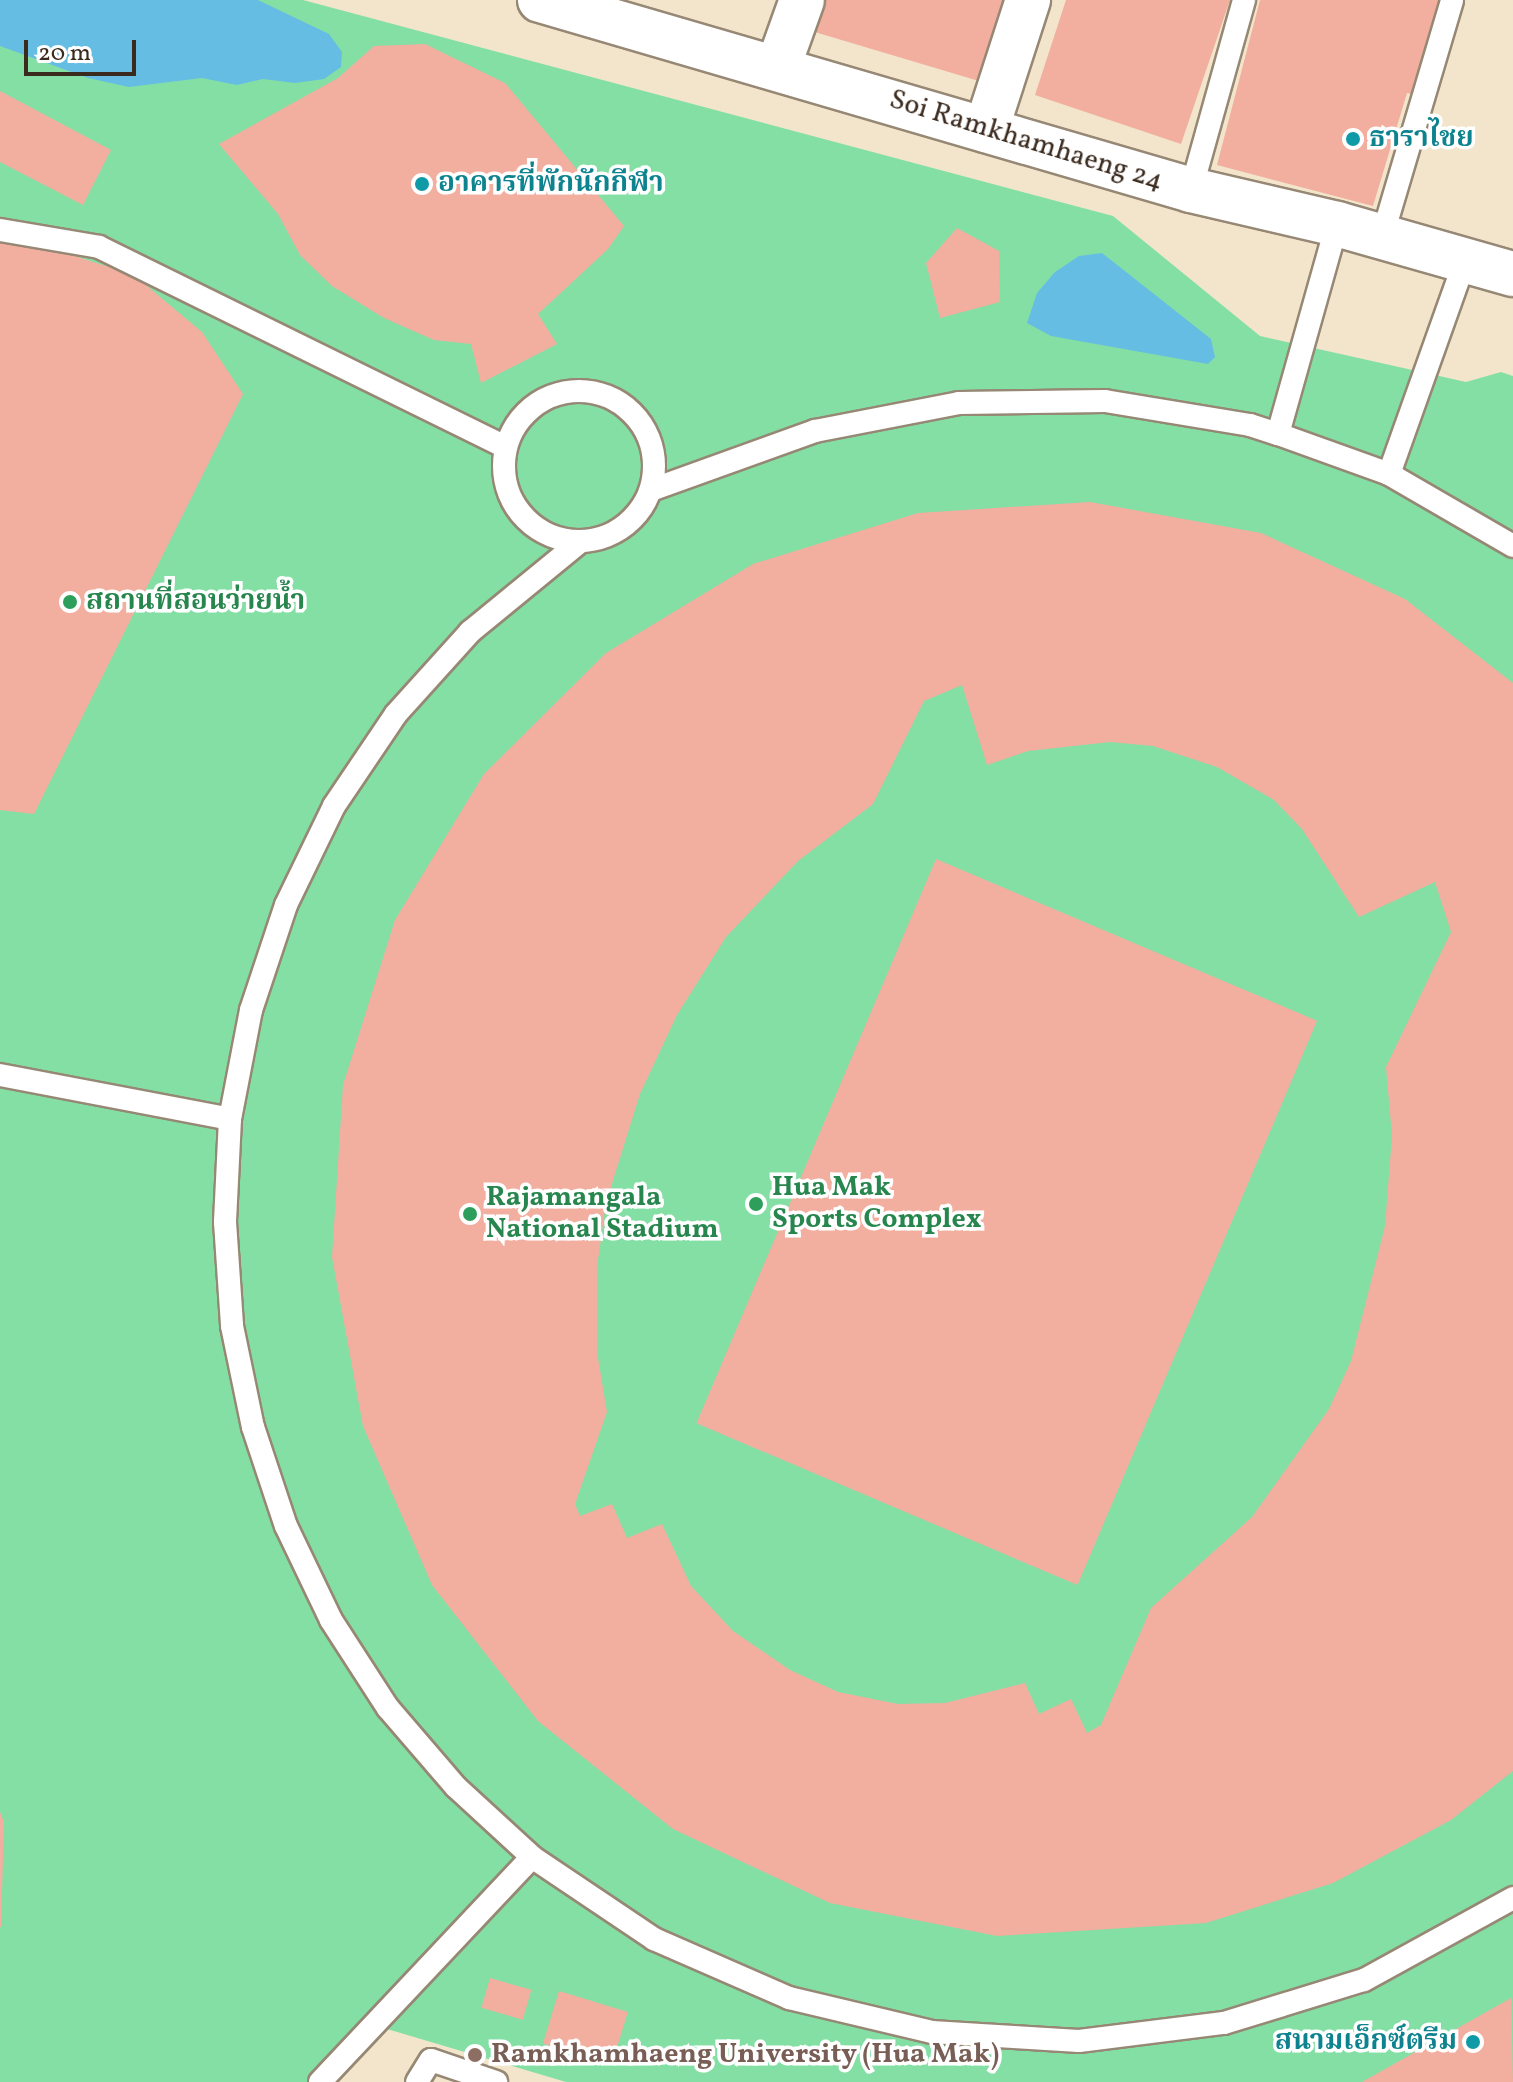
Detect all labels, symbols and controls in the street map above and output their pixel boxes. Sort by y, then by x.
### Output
scale bar [28,24,140,74]
text: 20 m [38,37,91,71]
street label: Soi Ramkhamhaeng 24 [885,83,1167,199]
place label: ธาราไชย [1369,122,1474,156]
marker: ธาราไชย [1344,130,1362,148]
place label: อาคารที่พักนักกีฬา [438,167,664,201]
marker: อาคารที่พักนักกีฬา [413,175,431,193]
place label: สถานที่สอนว่ายน้ำ [86,585,305,619]
marker: สถานที่สอนว่ายน้ำ [61,593,79,611]
place label: Hua Mak Sports Complex [772,1171,982,1237]
place label: Rajamangala National Stadium [486,1181,719,1247]
marker: Hua Mak Sports Complex [747,1195,765,1213]
marker: Rajamangala National Stadium [461,1205,479,1223]
place label: สนามเอ็กซ์ตรีม [1275,2025,1457,2059]
marker: สนามเอ็กซ์ตรีม [1464,2033,1482,2051]
place label: Ramkhamhaeng University (Hua Mak) [491,2038,1000,2072]
marker: Ramkhamhaeng University (Hua Mak) [466,2046,484,2064]

